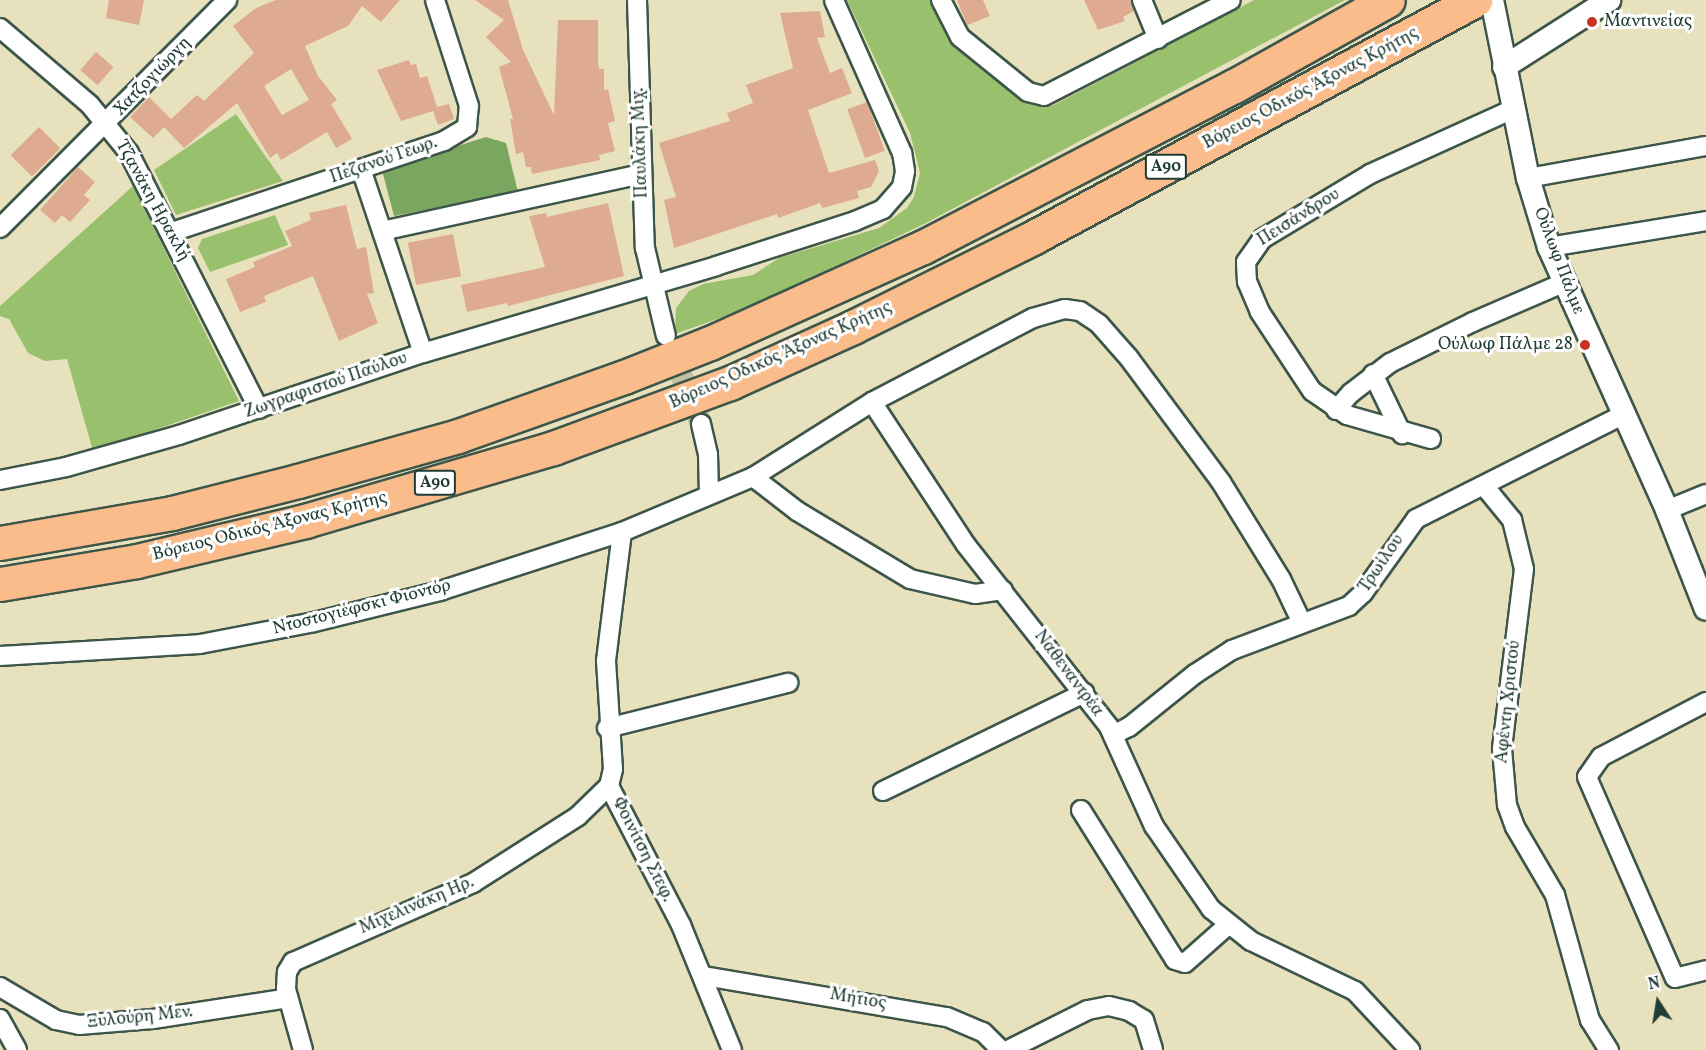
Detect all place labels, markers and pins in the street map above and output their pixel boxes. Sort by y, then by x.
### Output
place label: Μαντινείας [1604,11,1692,33]
marker: Μαντινείας [1585,15,1599,29]
place label: Ούλωφ Πάλμε 28 [1438,334,1573,356]
marker: Ούλωφ Πάλμε 28 [1578,338,1592,352]

